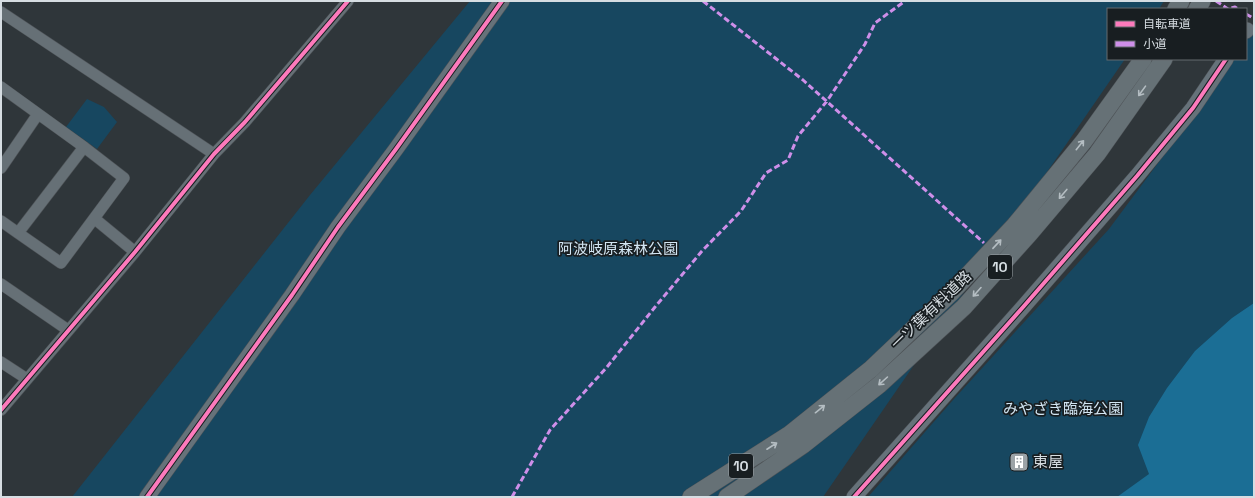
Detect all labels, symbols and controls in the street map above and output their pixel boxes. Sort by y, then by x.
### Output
legend [1107,8,1247,60]
text: 自転車道 [1143,16,1191,32]
text: 小道 [1143,36,1167,52]
one-way arrow [1137,85,1146,96]
one-way arrow [1076,139,1085,150]
one-way arrow [1058,189,1067,200]
park label: 阿波岐原森林公園 [558,239,678,258]
one-way arrow [992,239,1001,249]
road number: 10 [988,255,1012,279]
street label: 一ツ葉有料道路 [886,266,975,353]
one-way arrow [972,287,982,297]
one-way arrow [878,376,888,385]
park label: みやざき臨海公園 [1003,399,1123,418]
one-way arrow [815,405,826,414]
one-way arrow [766,442,777,450]
building icon: 東屋 [1008,451,1030,473]
place label: 東屋 [1033,452,1063,471]
road number: 10 [729,454,753,478]

